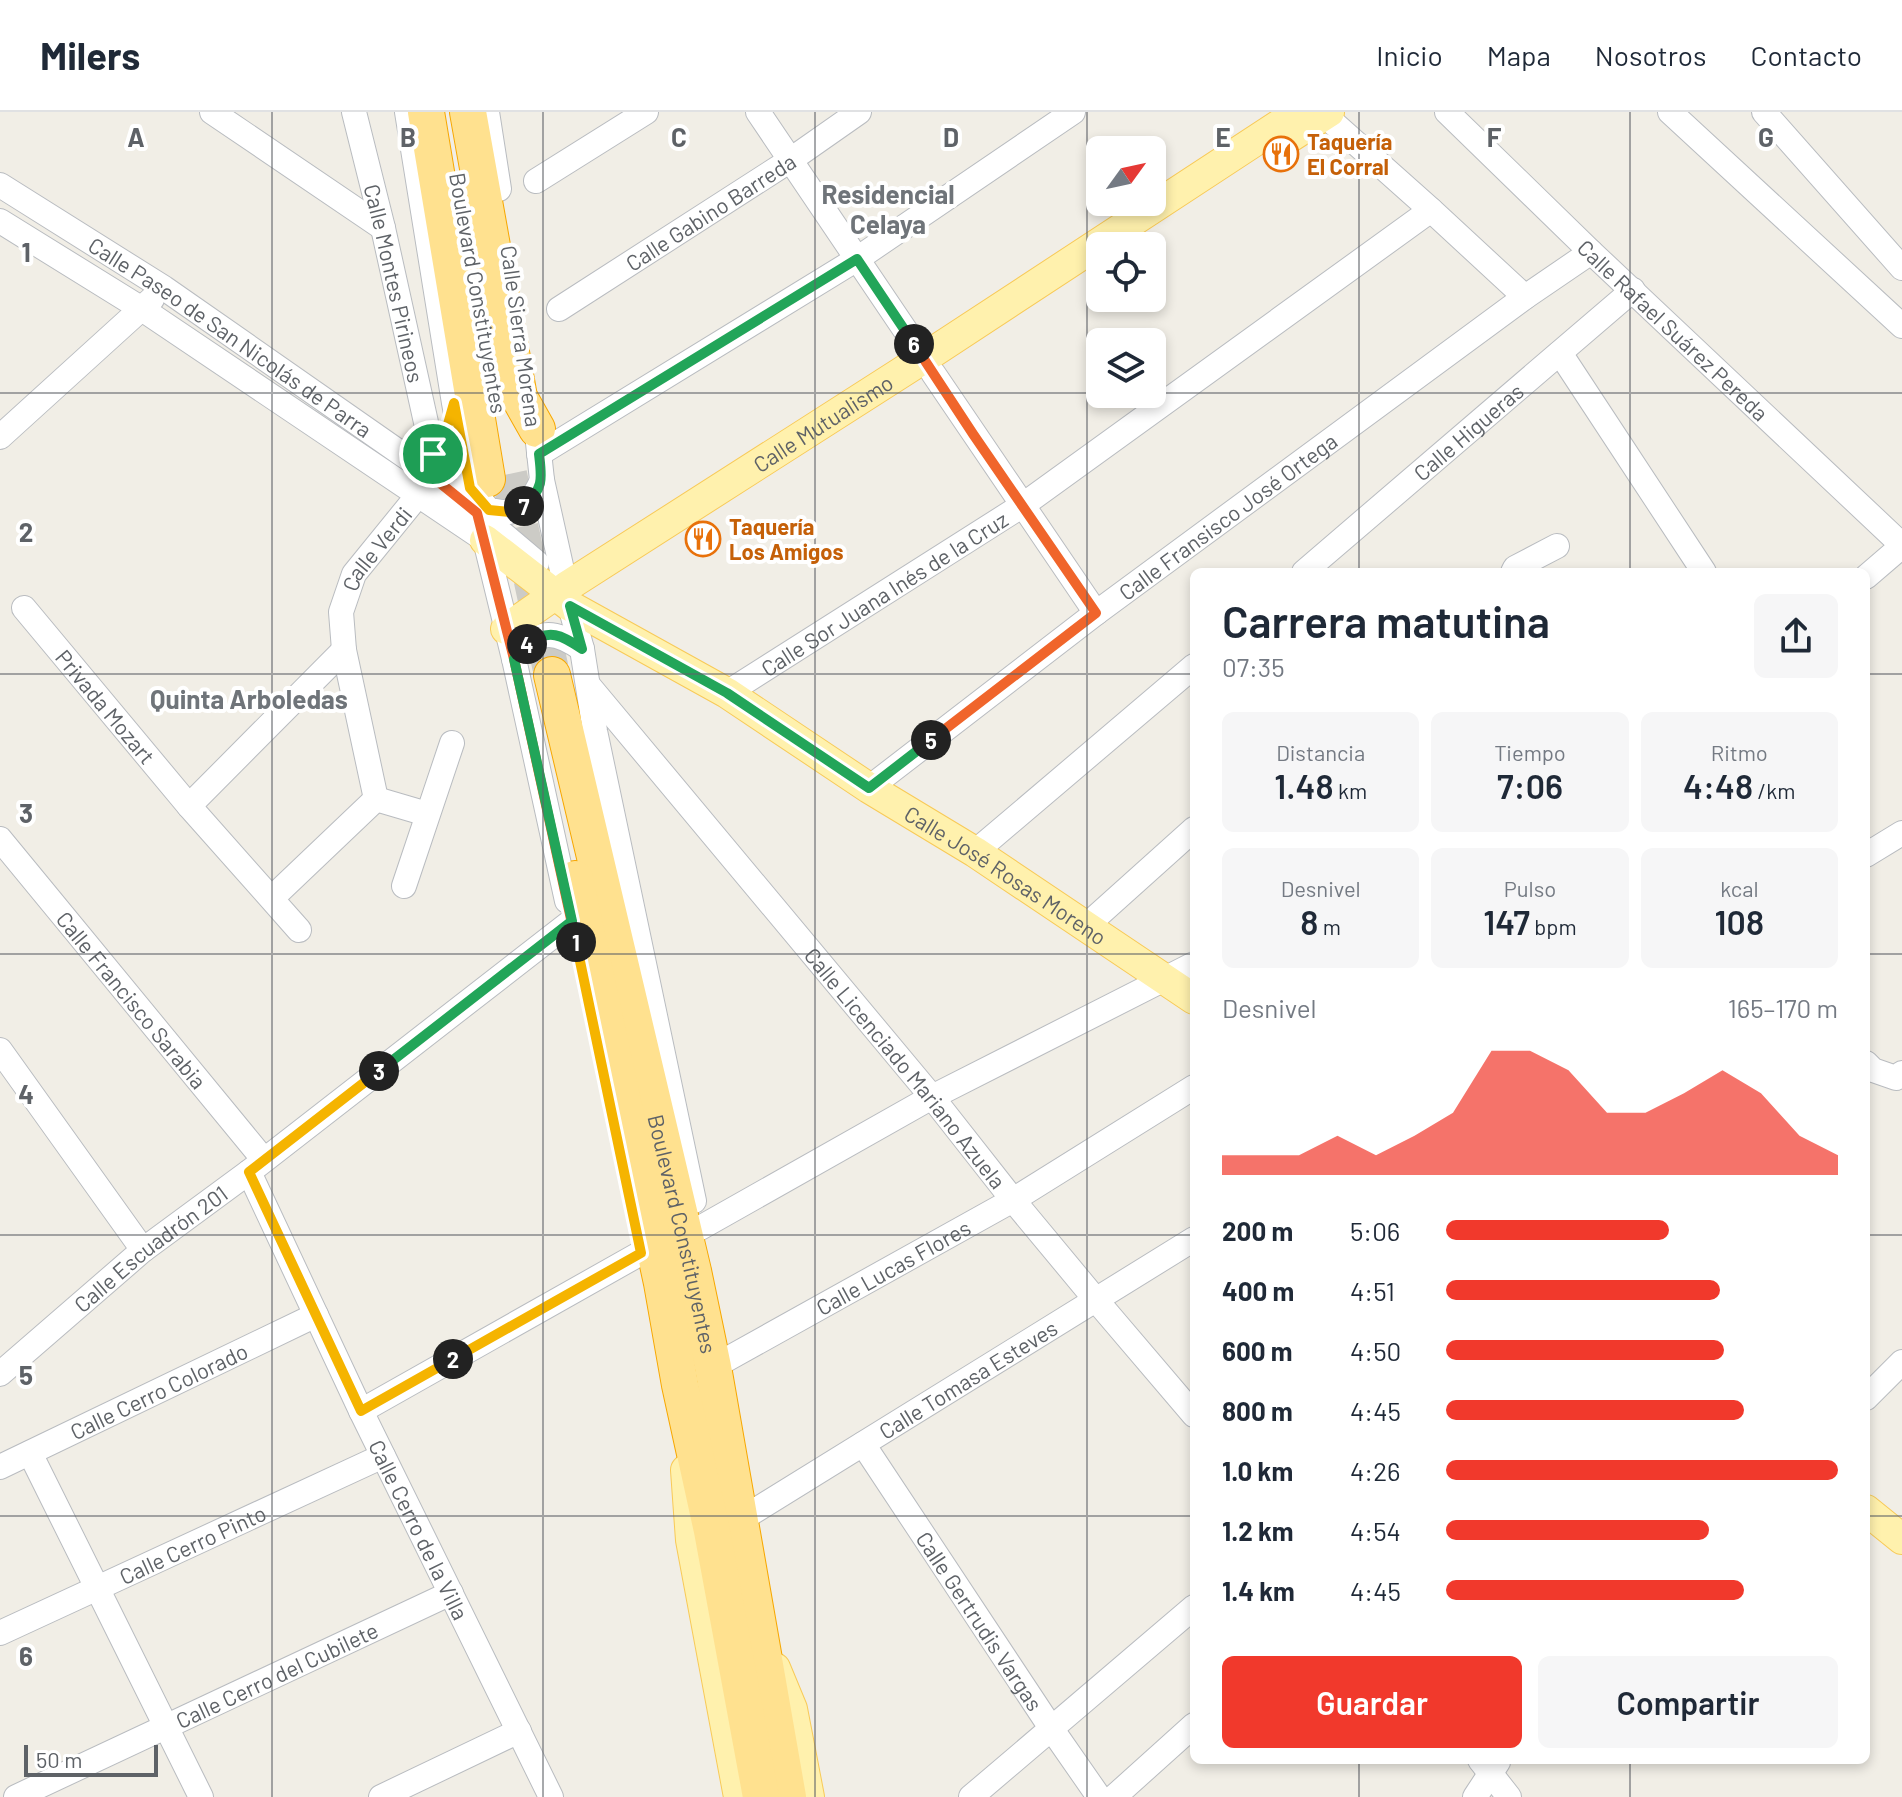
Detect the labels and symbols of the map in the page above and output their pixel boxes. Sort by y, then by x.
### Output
text: A [127,121,145,152]
text: B [400,121,416,152]
text: C [671,121,687,152]
text: D [943,121,959,152]
text: E [1215,121,1231,152]
text: F [1487,121,1502,152]
text: G [1758,121,1774,152]
place label: Taquería El Corral [1307,128,1392,179]
restaurant icon: Taquería El Corral [1262,135,1300,173]
north arrow [1086,136,1166,216]
street label: Calle Gabino Barreda [621,147,800,276]
street label: Boulevard Constituyentes [445,171,513,415]
district label: Residencial Celaya [821,178,955,239]
street label: Calle Montes Pirineos [359,181,430,385]
street label: Calle Paseo de San Nicolás de Parra [84,231,377,442]
street label: Calle Rafael Suárez Pereda [1573,234,1774,426]
text: 1 [21,236,31,267]
street label: Calle Sierra Morena [496,244,548,428]
pin: 6 [894,324,934,364]
street label: Calle Mutualismo [748,369,897,477]
street label: Calle Higueras [1408,377,1528,486]
pin [399,420,467,488]
street label: Calle Fransisco José Ortega [1113,427,1342,605]
pin: 7 [504,486,544,526]
street label: Calle Verdi [336,501,417,594]
street label: Calle Sor Juana Inés de la Cruz [756,505,1012,681]
place label: Taquería Los Amigos [729,513,844,564]
text: 2 [19,516,33,547]
restaurant icon: Taquería Los Amigos [684,520,722,558]
pin: 4 [507,624,547,664]
street label: Privada Mozart [51,644,161,769]
district label: Quinta Arboledas [150,683,348,714]
pin: 5 [911,720,951,760]
text: 3 [19,797,33,828]
street label: Calle José Rosas Moreno [900,800,1112,950]
street label: Calle Francisco Sarabia [52,906,213,1093]
pin: 1 [556,922,596,962]
street label: Calle Licenciado Mariano Azuela [800,942,1012,1193]
pin: 3 [359,1051,399,1091]
text: 4 [18,1078,34,1109]
street label: Boulevard Constituyentes [643,1112,723,1356]
street label: Calle Escuadrón 201 [68,1180,232,1317]
street label: Calle Lucas Flores [811,1214,975,1320]
street label: Calle Tomasa Esteves [874,1314,1062,1444]
street label: Calle Cerro Colorado [66,1337,252,1444]
pin: 2 [433,1339,473,1379]
text: 5 [19,1359,33,1390]
street label: Calle Cerro de la Villa [364,1435,474,1624]
street label: Calle Cerro Pinto [115,1499,270,1589]
street label: Calle Gertrudis Vargas [911,1526,1049,1715]
street label: Calle Cerro del Cubilete [172,1616,382,1733]
text: 6 [19,1640,33,1671]
scale bar [24,1741,158,1777]

